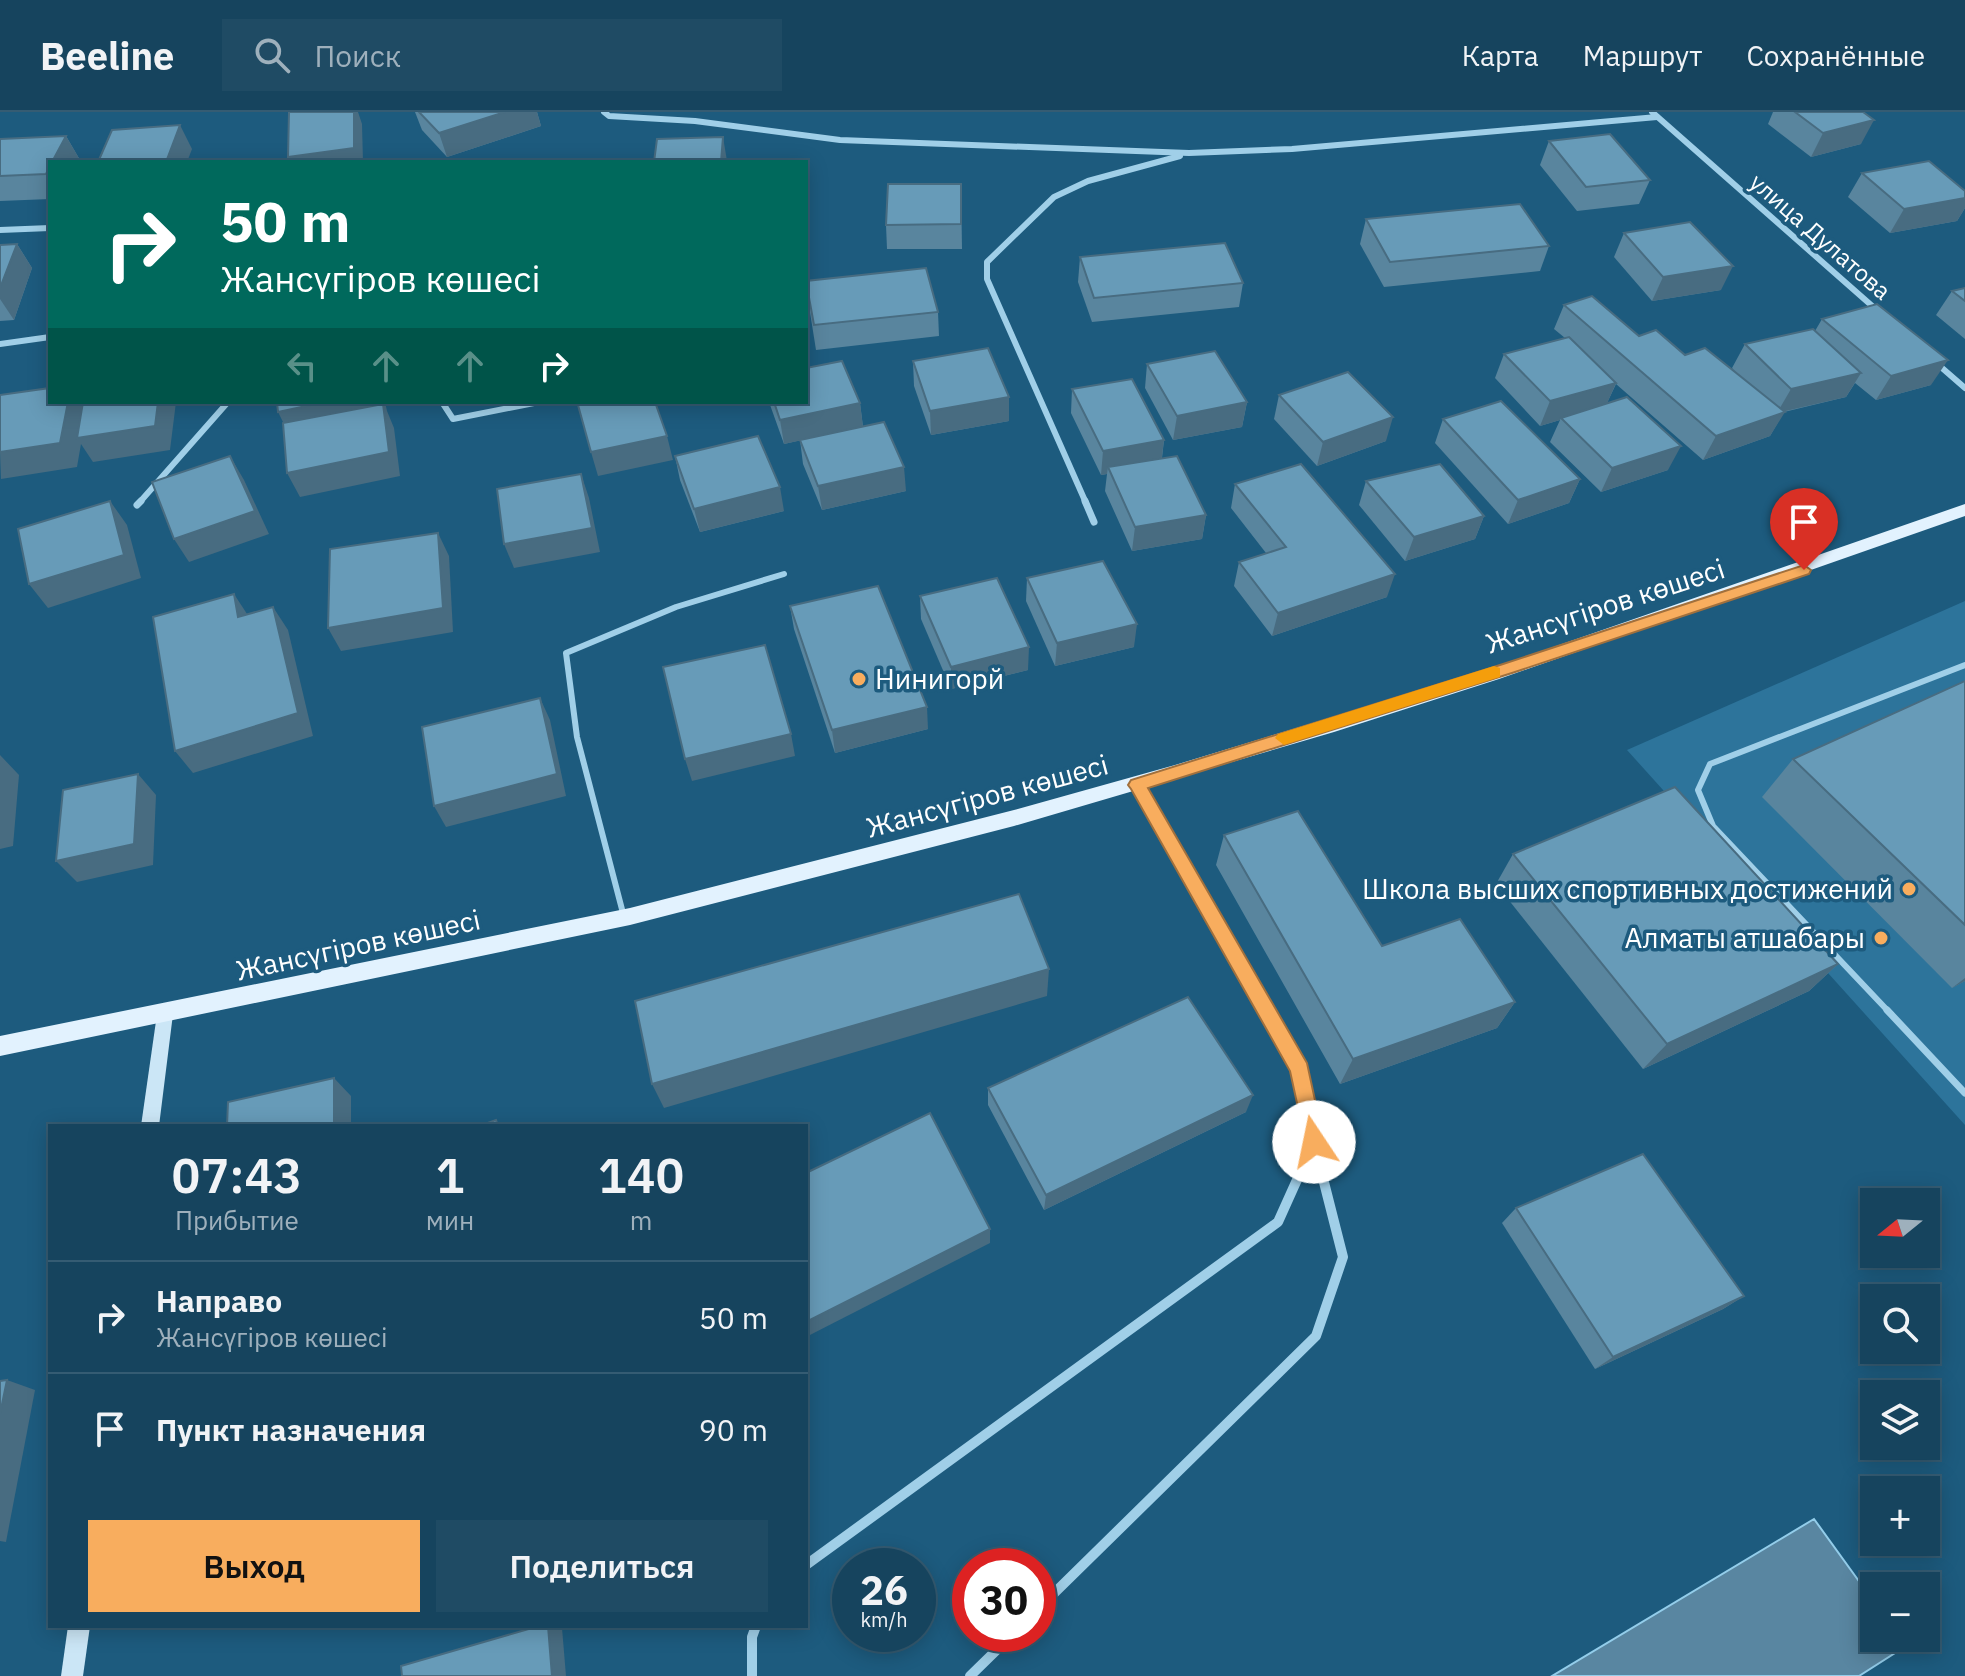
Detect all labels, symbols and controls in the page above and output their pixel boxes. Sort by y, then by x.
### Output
search box [222,19,782,91]
text: Beeline [40,31,174,80]
icon: search [250,33,294,77]
text: Поиск [314,36,401,75]
text: Карта [1462,37,1539,74]
text: Маршрут [1583,37,1702,74]
text: Сохранённые [1746,37,1925,74]
street label: улица Дулатова [1743,166,1898,307]
text: 50 m [220,185,350,257]
icon: right [88,192,192,296]
text: Жансүгіров көшесі [220,255,540,302]
icon: left [280,344,324,388]
icon: ahead [364,344,408,388]
icon: ahead [448,344,492,388]
icon: right [532,344,576,388]
pin [1770,488,1838,570]
icon: arrive [1782,500,1826,544]
street label: Жансүгіров көшесі [1481,549,1729,662]
place label: Нинигорй [875,660,1004,697]
marker: Нинигорй [850,670,868,688]
street label: Жансүгіров көшесі [862,745,1112,846]
place label: Школа высших спортивных достижений [1362,870,1893,907]
marker: Школа высших спортивных достижений [1900,880,1918,898]
street label: Жансүгіров көшесі [232,901,484,989]
place label: Алматы атшабары [1625,919,1865,956]
marker: Алматы атшабары [1872,929,1890,947]
position arrow [1272,1100,1356,1184]
text: 07:43 [172,1144,302,1206]
text: 1 [436,1144,464,1206]
text: 140 [598,1144,684,1206]
north arrow [1860,1188,1940,1268]
map controls [1860,1188,1940,1652]
text: Прибытие [175,1203,299,1237]
text: мин [426,1203,474,1237]
text: m [630,1203,653,1237]
text: Направо [156,1281,282,1320]
button: search [1860,1284,1940,1364]
icon: right [88,1295,132,1339]
text: 50 m [699,1298,768,1337]
text: Жансүгіров көшесі [156,1320,387,1354]
button: layers [1860,1380,1940,1460]
icon: arrive [88,1407,132,1451]
text: Пункт назначения [156,1410,426,1449]
text: 90 m [699,1410,768,1449]
button: + [1860,1476,1940,1556]
button: Выход [88,1520,420,1612]
button: Поделиться [436,1520,768,1612]
speed limit sign: 30 [952,1548,1056,1652]
text: 26 [860,1564,908,1616]
button: − [1860,1572,1940,1652]
text: km/h [860,1606,908,1633]

